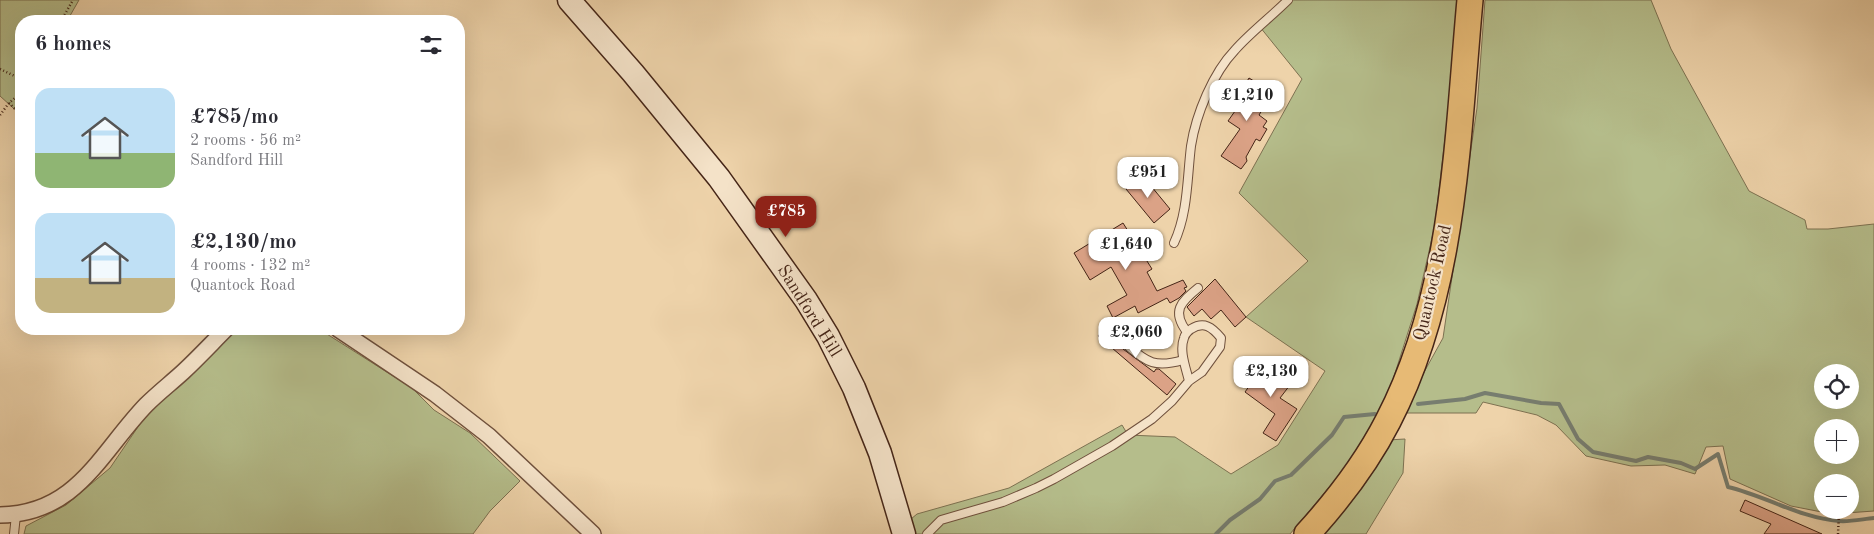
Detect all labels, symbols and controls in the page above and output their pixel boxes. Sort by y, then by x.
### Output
icon: filters [417,31,445,59]
text: 6 homes [35,34,111,55]
pin: £1,210 [1206,80,1288,122]
text: £1,210 [1220,88,1274,104]
text: £785/mo [190,107,279,128]
icon: home [75,108,135,168]
text: 2 rooms · 56 m² [190,133,301,149]
text: Sandford Hill [190,153,283,169]
pin: £951 [1118,156,1178,199]
text: £951 [1128,165,1168,181]
pin: £785 [756,196,816,238]
text: £785 [766,204,806,220]
street label: Quantock Road [1411,223,1455,343]
pin: £1,640 [1085,228,1167,271]
text: £2,130/mo [190,232,297,253]
icon: home [75,233,135,293]
text: £1,640 [1099,237,1153,253]
text: 4 rooms · 132 m² [190,258,310,274]
street label: Sandford Hill [774,262,844,360]
text: Quantock Road [190,278,295,294]
pin: £2,060 [1095,316,1177,359]
text: £2,060 [1109,325,1163,341]
pin: £2,130 [1230,356,1312,398]
text: £2,130 [1244,364,1298,380]
map controls [1814,364,1859,519]
button: locate [1814,364,1859,409]
button: + [1814,419,1859,464]
button: − [1814,474,1859,519]

